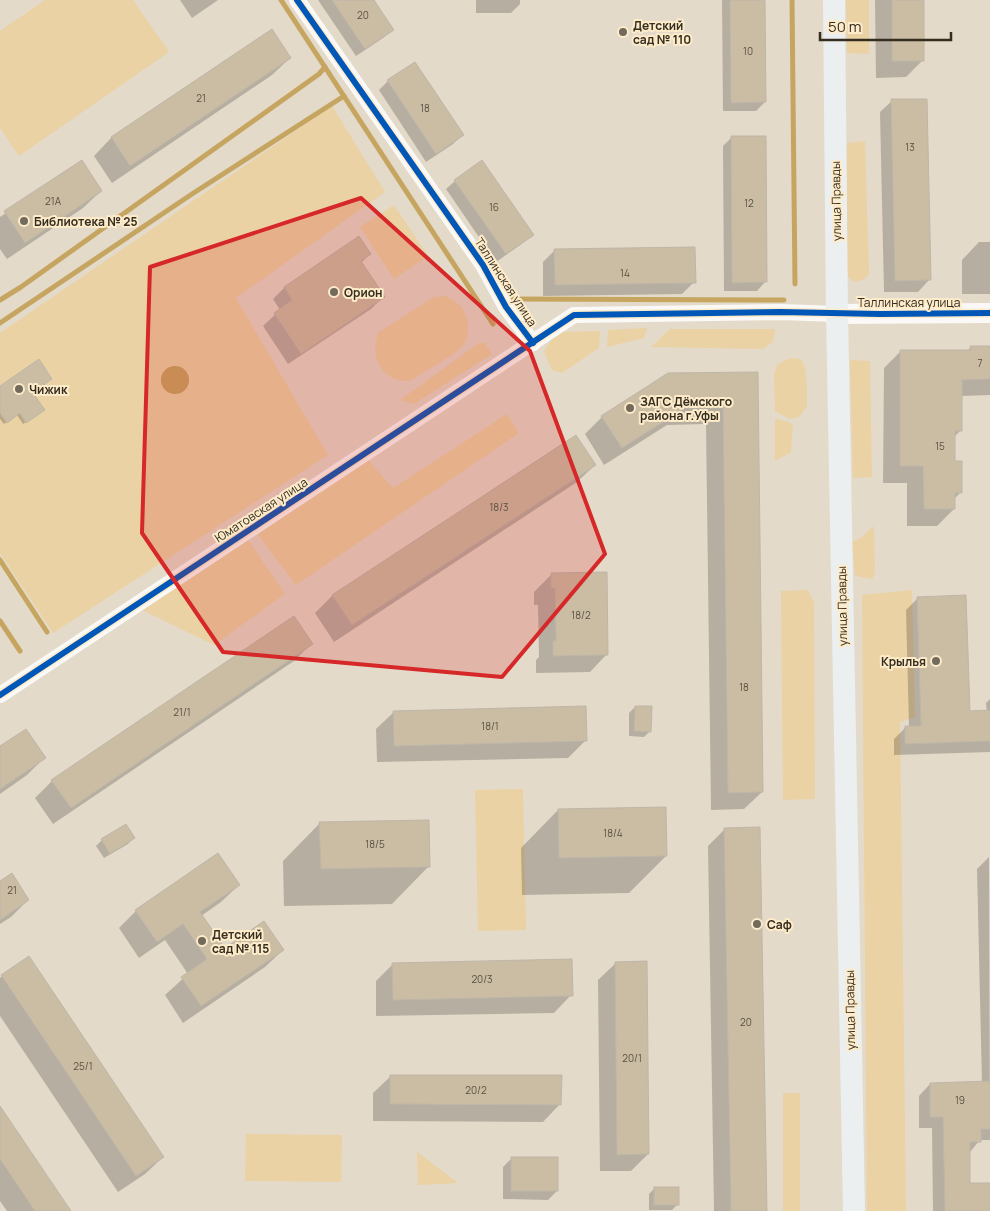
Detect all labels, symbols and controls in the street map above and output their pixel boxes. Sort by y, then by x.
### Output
house number: 20 [357,8,369,22]
scale bar [820,10,951,42]
text: 50 m [828,16,862,37]
place label: Детский сад № 110 [633,17,691,48]
marker: Детский сад № 110 [617,26,629,38]
house number: 10 [743,44,753,58]
house number: 21 [196,91,206,105]
house number: 18 [420,101,430,115]
house number: 13 [905,140,915,154]
street label: улица Правды [827,161,845,241]
house number: 21А [45,194,62,208]
house number: 12 [744,196,754,210]
house number: 16 [489,200,499,214]
place label: Библиотека № 25 [34,213,138,230]
marker: Библиотека № 25 [18,215,30,227]
street label: Таллинская улица [471,234,541,330]
house number: 14 [620,266,630,280]
place label: Орион [344,284,383,301]
marker: Орион [328,286,340,298]
street label: Таллинская улица [858,294,960,311]
house number: 7 [977,356,983,370]
place label: Чижик [29,381,68,398]
marker: Чижик [13,383,25,395]
place label: ЗАГС Дёмского района г.Уфы [640,393,732,424]
marker: ЗАГС Дёмского района г.Уфы [624,402,636,414]
house number: 15 [935,439,945,453]
street label: Юматовская улица [211,474,311,546]
house number: 18/3 [489,500,509,514]
street label: улица Правды [833,566,851,646]
house number: 18/2 [571,608,591,622]
place label: Крылья [881,653,926,670]
marker: Крылья [930,655,942,667]
house number: 18 [739,680,749,694]
house number: 21/1 [173,705,191,719]
house number: 18/1 [481,719,499,733]
house number: 18/4 [603,826,623,840]
house number: 18/5 [365,837,385,851]
house number: 21 [7,883,17,897]
place label: Саф [767,916,792,933]
marker: Саф [751,918,763,930]
place label: Детский сад № 115 [212,926,269,957]
marker: Детский сад № 115 [196,935,208,947]
street label: улица Правды [841,970,859,1050]
house number: 20/3 [471,972,493,986]
house number: 20 [740,1015,752,1029]
house number: 20/1 [622,1051,642,1065]
house number: 25/1 [73,1059,93,1073]
house number: 20/2 [465,1083,487,1097]
house number: 19 [955,1093,965,1107]

